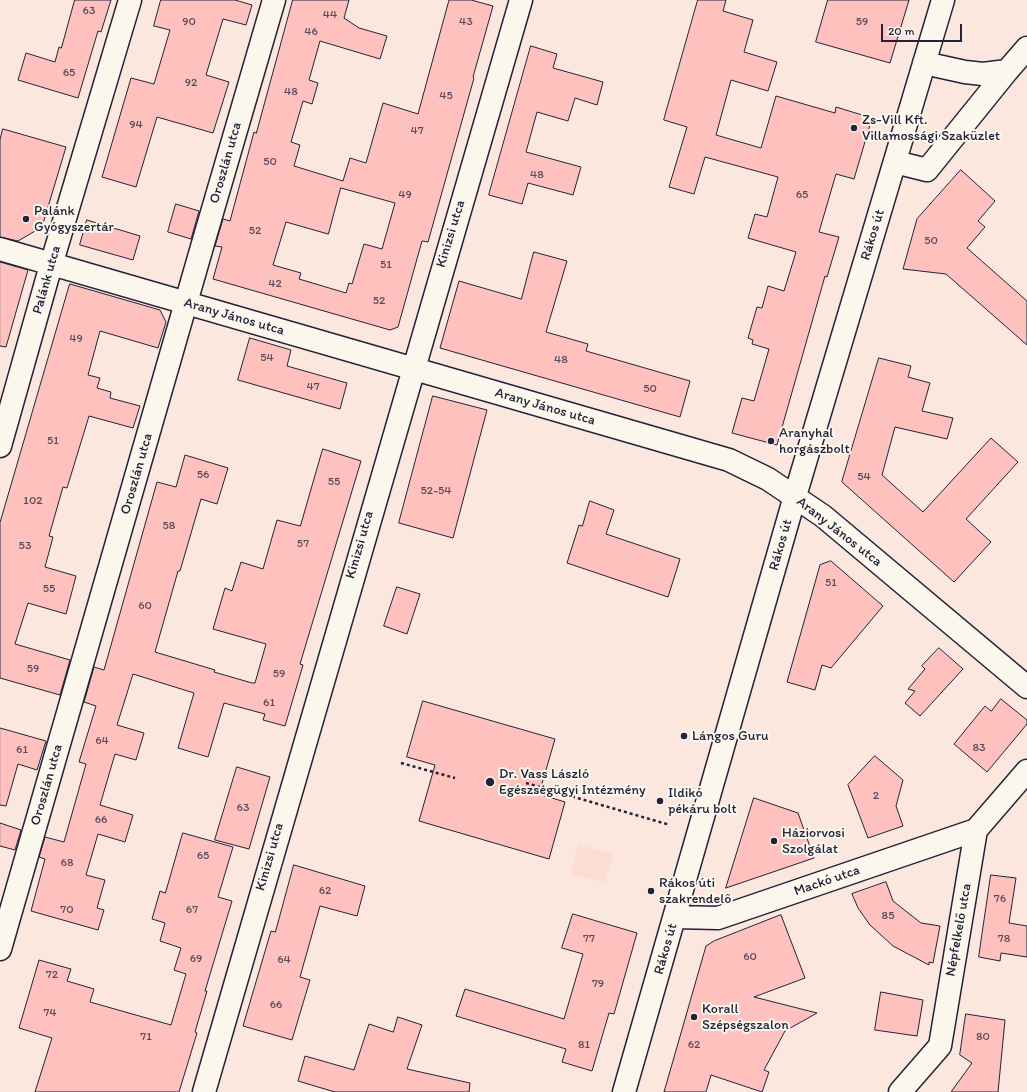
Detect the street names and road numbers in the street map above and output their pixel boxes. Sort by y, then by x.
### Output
street label: Oroszlán utca [206,120,246,206]
street label: Kinizsi utca [433,198,469,270]
street label: Rákos út [857,207,889,263]
street label: Palánk utca [29,244,65,316]
street label: Arany János utca [182,295,286,339]
street label: Arany János utca [493,385,597,429]
street label: Oroszlán utca [117,431,157,517]
street label: Arany János utca [793,494,885,570]
street label: Kinizsi utca [342,509,378,581]
street label: Rákos út [766,517,796,573]
street label: Oroszlán utca [27,742,67,828]
street label: Kinizsi utca [252,821,288,893]
street label: Mackó utca [792,862,862,900]
street label: Népfelkelő utca [943,882,975,978]
street label: Rákos út [651,921,681,977]

